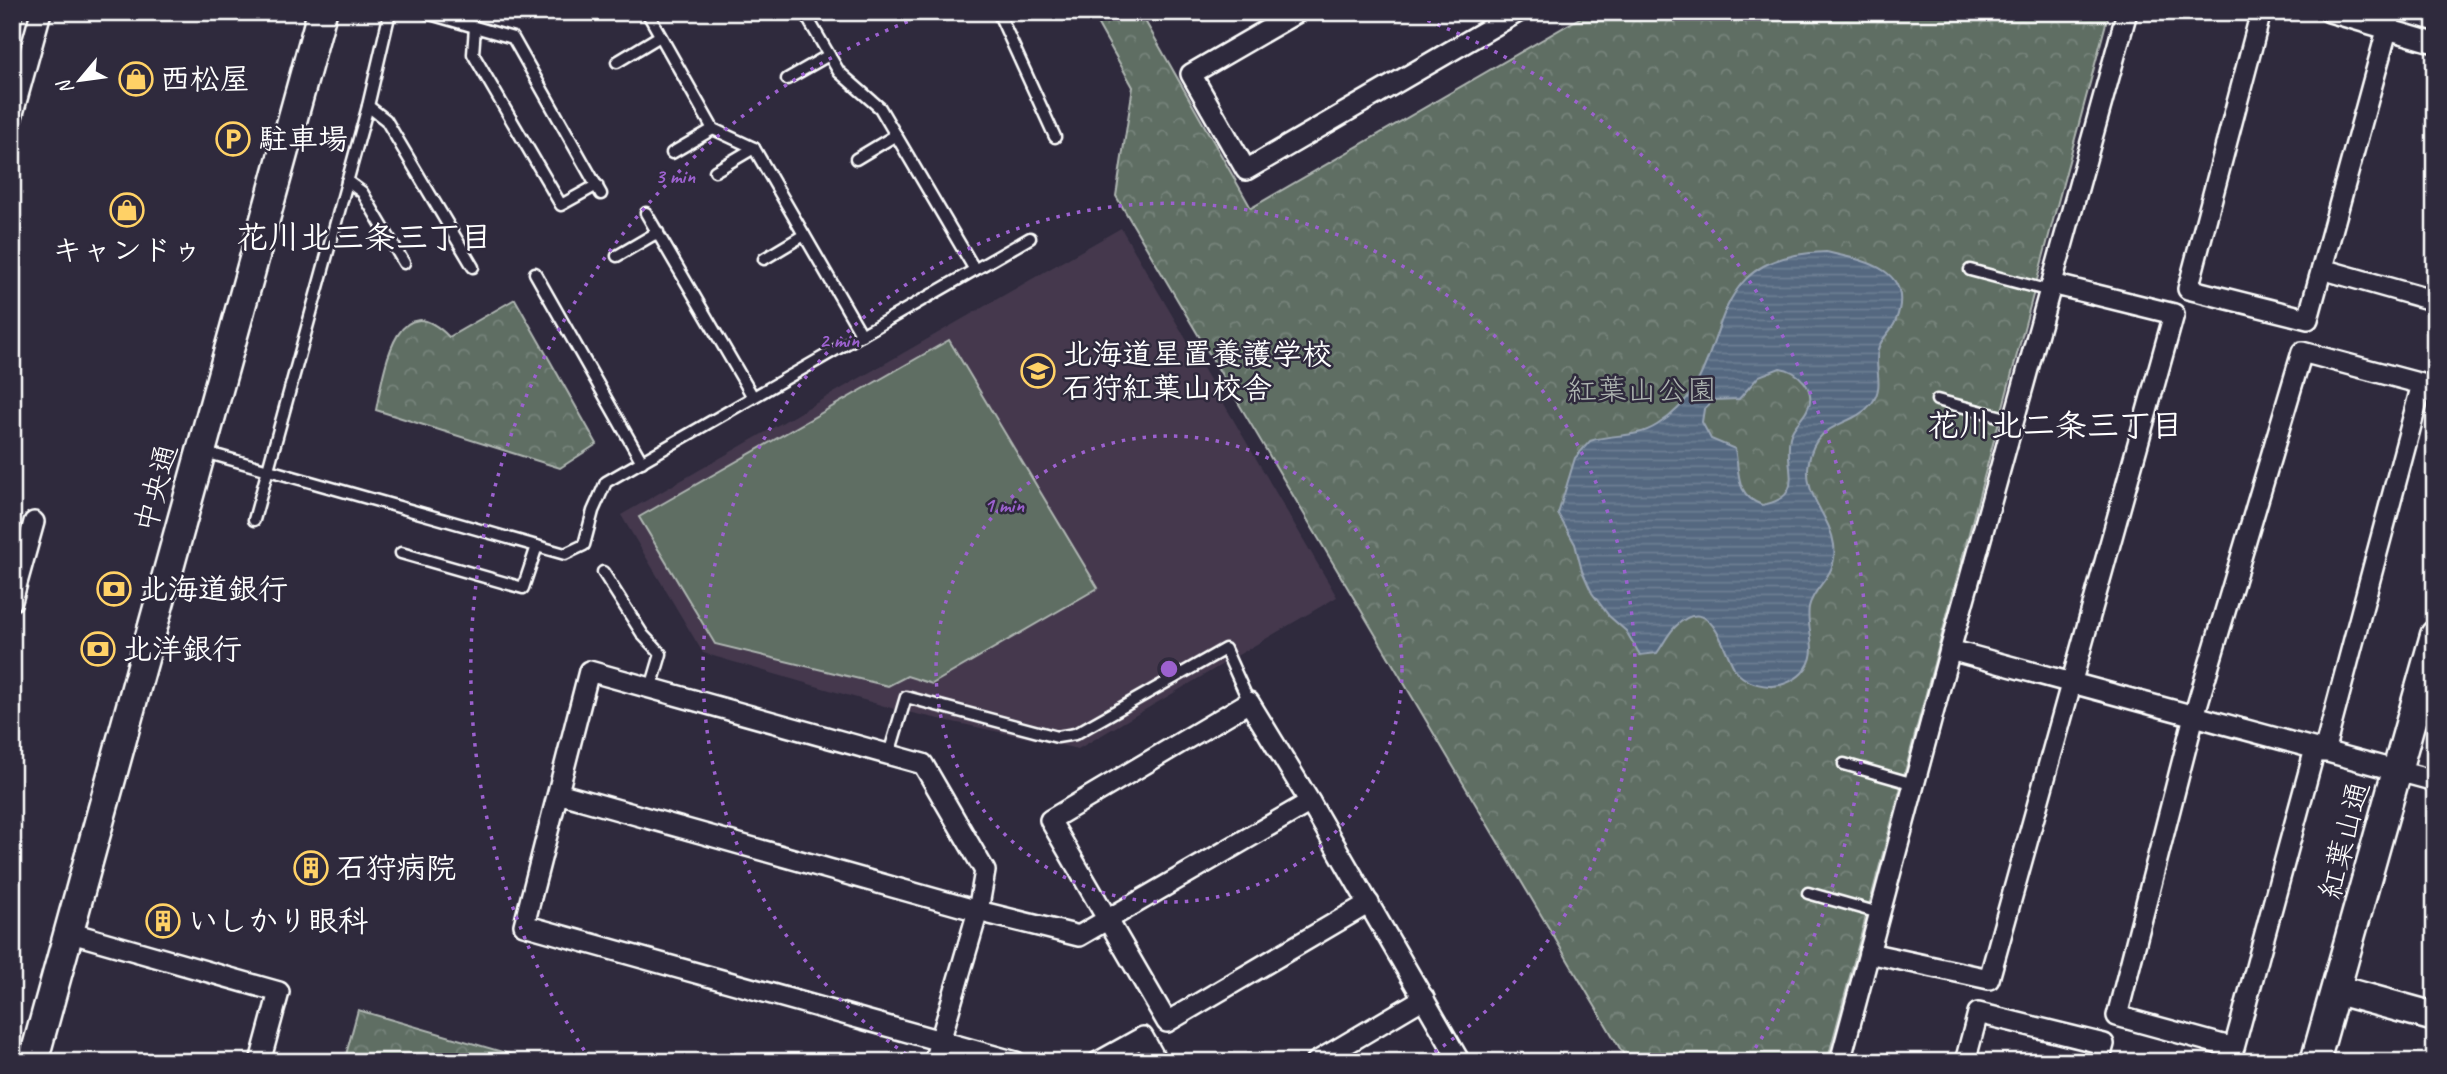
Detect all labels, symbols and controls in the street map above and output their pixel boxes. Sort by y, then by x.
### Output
north arrow [46,46,116,116]
shop icon: 西松屋 [117,60,155,98]
place label: 西松屋 [160,60,250,98]
text: N [51,74,79,99]
parking icon: 駐車場 [214,120,252,158]
place label: 駐車場 [258,120,348,158]
text: 3 min [655,163,695,189]
shop icon: キャンドゥ [108,191,146,229]
district label: 花川北三条三丁目 [236,217,492,258]
place label: キャンドゥ [52,231,202,269]
text: 2 min [819,327,859,353]
place label: 北海道星置養護学校 石狩紅葉山校舎 [1062,335,1332,407]
school or university icon: 北海道星置養護学校 石狩紅葉山校舎 [1019,352,1057,390]
park label: 紅葉山公園 [1567,371,1717,409]
district label: 花川北二条三丁目 [1927,405,2183,446]
street label: 中央通 [126,440,186,536]
text: 1 min [984,492,1024,518]
bank icon: 北海道銀行 [95,570,133,608]
place label: 北海道銀行 [138,570,288,608]
bank icon: 北洋銀行 [79,630,117,668]
place label: 北洋銀行 [122,630,242,668]
centre of rings [1157,657,1181,681]
street label: 紅葉山通 [2310,777,2378,903]
building icon: 石狩病院 [292,849,330,887]
place label: 石狩病院 [336,849,456,887]
building icon: いしかり眼科 [144,902,182,940]
place label: いしかり眼科 [188,902,368,940]

